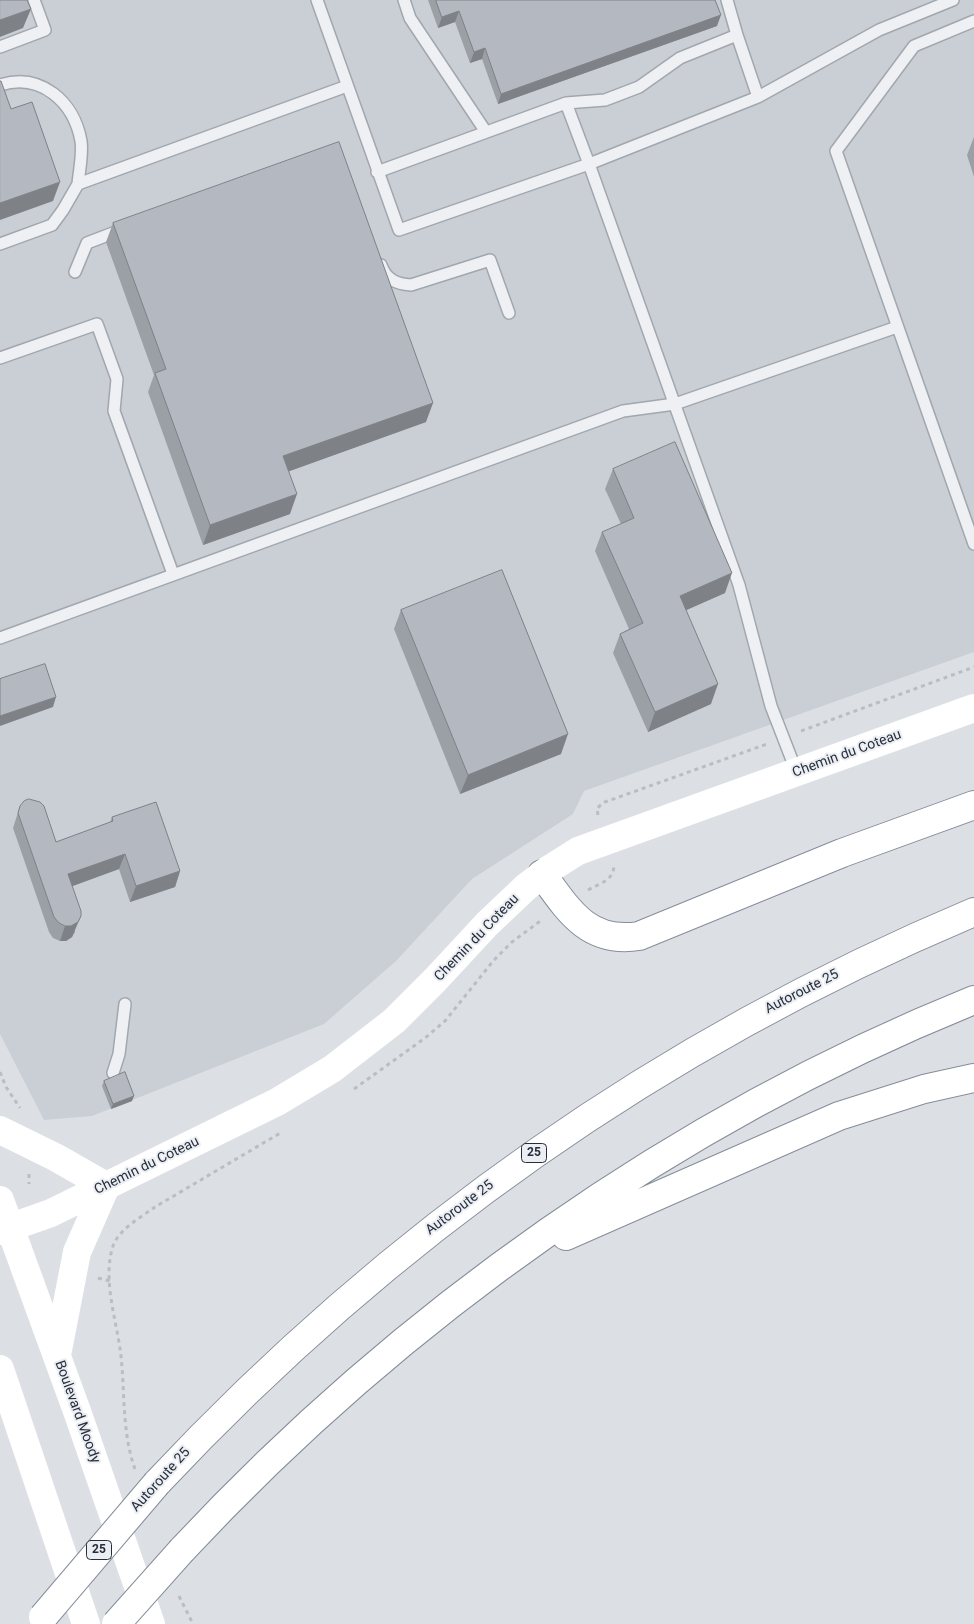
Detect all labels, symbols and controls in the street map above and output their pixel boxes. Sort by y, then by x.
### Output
street label: Chemin du Coteau [790,726,904,782]
street label: Chemin du Coteau [431,891,523,985]
street label: Autoroute 25 [762,966,842,1018]
street label: Chemin du Coteau [92,1133,202,1199]
road number: 25 [522,1144,546,1162]
street label: Autoroute 25 [423,1177,497,1239]
street label: Boulevard Moody [51,1358,103,1466]
street label: Autoroute 25 [128,1444,194,1516]
road number: 25 [86,1540,112,1560]

